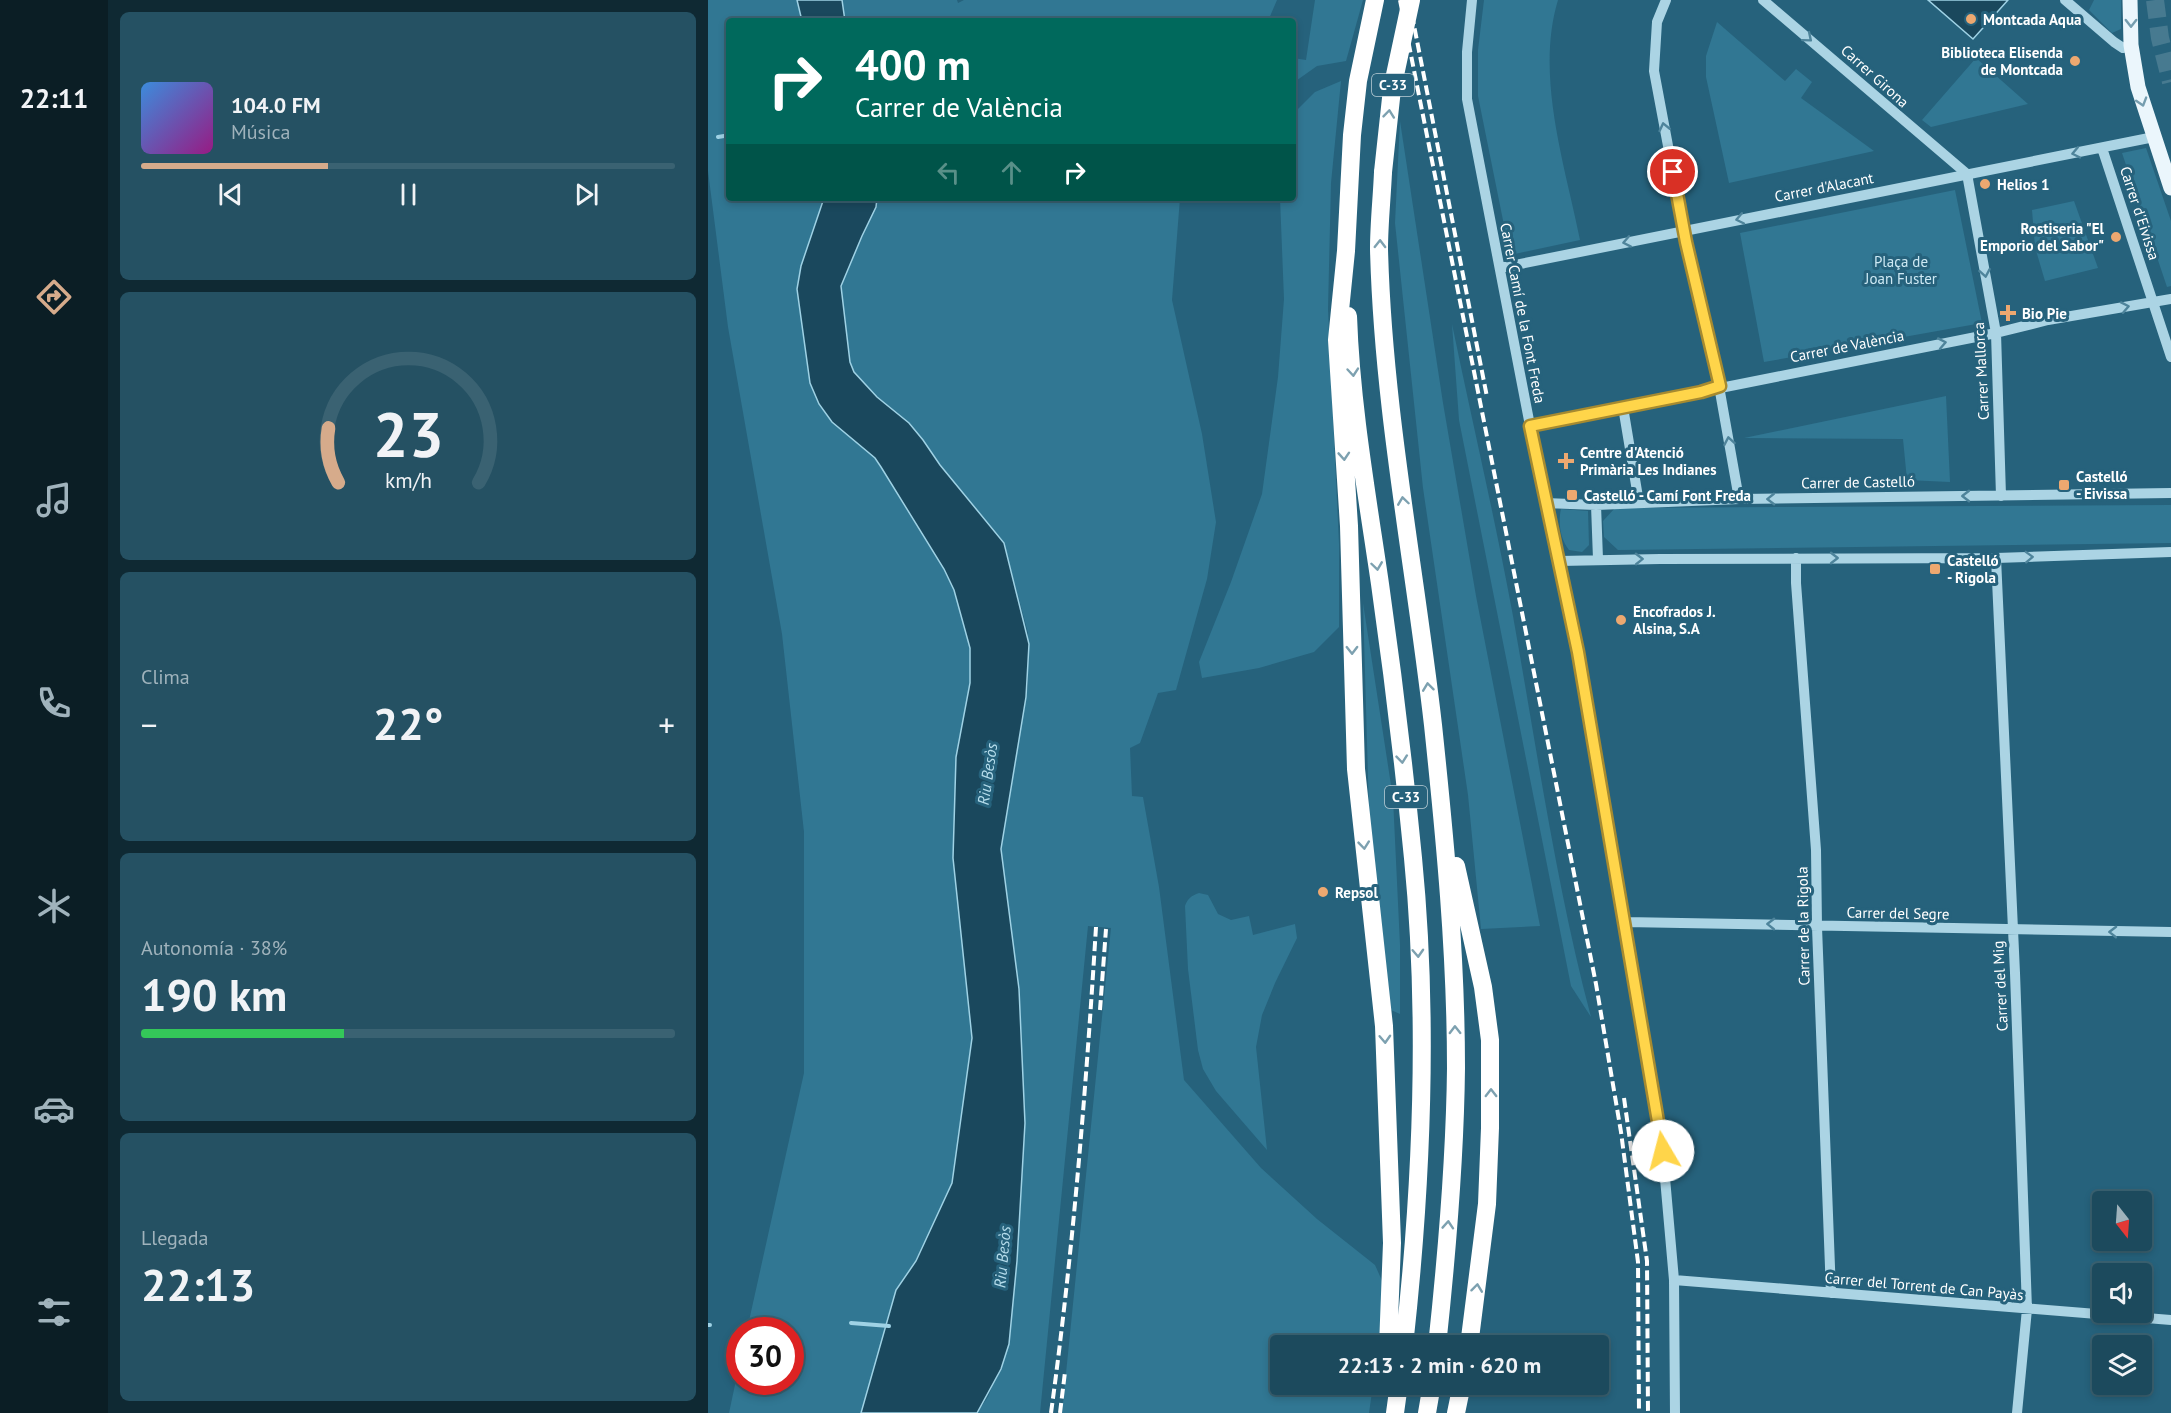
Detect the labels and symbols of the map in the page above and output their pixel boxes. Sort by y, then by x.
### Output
place label: Montcada Aqua [1983,10,2081,29]
marker: Montcada Aqua [1964,12,1978,26]
one-way arrow [2125,18,2137,27]
one-way arrow [1801,30,1812,41]
street label: Carrer Girona [1837,41,1913,111]
place label: Biblioteca Elisenda de Montcada [1941,43,2063,79]
marker: Biblioteca Elisenda de Montcada [2068,54,2082,68]
road number: C-33 [1372,74,1414,96]
one-way arrow [2135,96,2148,107]
one-way arrow [1382,109,1395,118]
one-way arrow [1659,122,1672,132]
one-way arrow [2071,145,2081,158]
pin [1647,146,1698,197]
street label: Carrer d'Eivissa [2116,164,2164,262]
street label: Carrer d'Alacant [1773,168,1875,206]
place label: Helios 1 [1997,175,2050,194]
marker: Helios 1 [1978,177,1992,191]
one-way arrow [1736,212,1746,225]
place label: Rostiseria "El Emporio del Sabor" [1980,219,2105,255]
street label: Carrer Camí de la Font Freda [1496,221,1550,405]
marker: Rostiseria "El Emporio del Sabor" [2109,230,2123,244]
one-way arrow [1622,235,1632,248]
one-way arrow [1374,239,1386,248]
park label: Plaça de Joan Fuster [1864,252,1937,288]
one-way arrow [1978,268,1991,278]
one-way arrow [2120,301,2130,314]
marker: Bio Pie [1999,304,2017,322]
place label: Bio Pie [2022,304,2067,323]
street label: Carrer Mallorca [1969,322,1993,420]
street label: Carrer de València [1788,326,1906,366]
one-way arrow [1937,337,1947,350]
one-way arrow [1346,368,1359,377]
one-way arrow [1723,437,1736,447]
place label: Centre d'Atenció Primària Les Indianes [1580,443,1717,479]
one-way arrow [1338,451,1351,460]
marker: Centre d'Atenció Primària Les Indianes [1557,452,1575,470]
place label: Castelló - Eivissa [2076,467,2128,503]
street label: Carrer de Castelló [1801,472,1915,492]
marker: Castelló - Eivissa [2057,478,2071,492]
place label: Castelló - Camí Font Freda [1584,486,1751,505]
marker: Castelló - Camí Font Freda [1565,488,1579,502]
one-way arrow [1961,490,1970,502]
one-way arrow [1766,492,1775,505]
one-way arrow [1398,497,1410,506]
place label: Castelló - Rigola [1947,551,1999,587]
one-way arrow [2025,551,2034,563]
one-way arrow [1830,552,1839,564]
one-way arrow [1635,553,1644,565]
one-way arrow [1370,561,1382,570]
marker: Castelló - Rigola [1928,562,1942,576]
place label: Encofrados J. Alsina, S.A [1633,602,1716,638]
marker: Encofrados J. Alsina, S.A [1614,613,1628,627]
one-way arrow [1346,646,1358,655]
one-way arrow [1422,682,1434,691]
water label: Riu Besòs [973,741,1001,806]
one-way arrow [1395,754,1408,764]
road number: C-33 [1385,786,1427,808]
one-way arrow [1357,840,1370,850]
street label: Carrer de la Rigola [1792,866,1814,986]
place label: Repsol [1335,883,1378,902]
marker: Repsol [1316,885,1330,899]
street label: Carrer del Segre [1846,903,1950,923]
one-way arrow [1766,918,1775,931]
one-way arrow [2108,925,2117,938]
street label: Carrer del Mig [1988,940,2012,1032]
one-way arrow [1412,949,1425,958]
one-way arrow [1449,1025,1461,1034]
one-way arrow [1378,1034,1391,1043]
one-way arrow [1484,1089,1497,1098]
position arrow [1631,1119,1695,1183]
north arrow [2092,1191,2152,1251]
one-way arrow [1441,1220,1454,1229]
water label: Riu Besòs [989,1224,1015,1289]
street label: Carrer del Torrent de Can Payàs [1824,1268,2024,1304]
one-way arrow [1471,1283,1483,1292]
speed limit sign: 30 [726,1317,804,1395]

